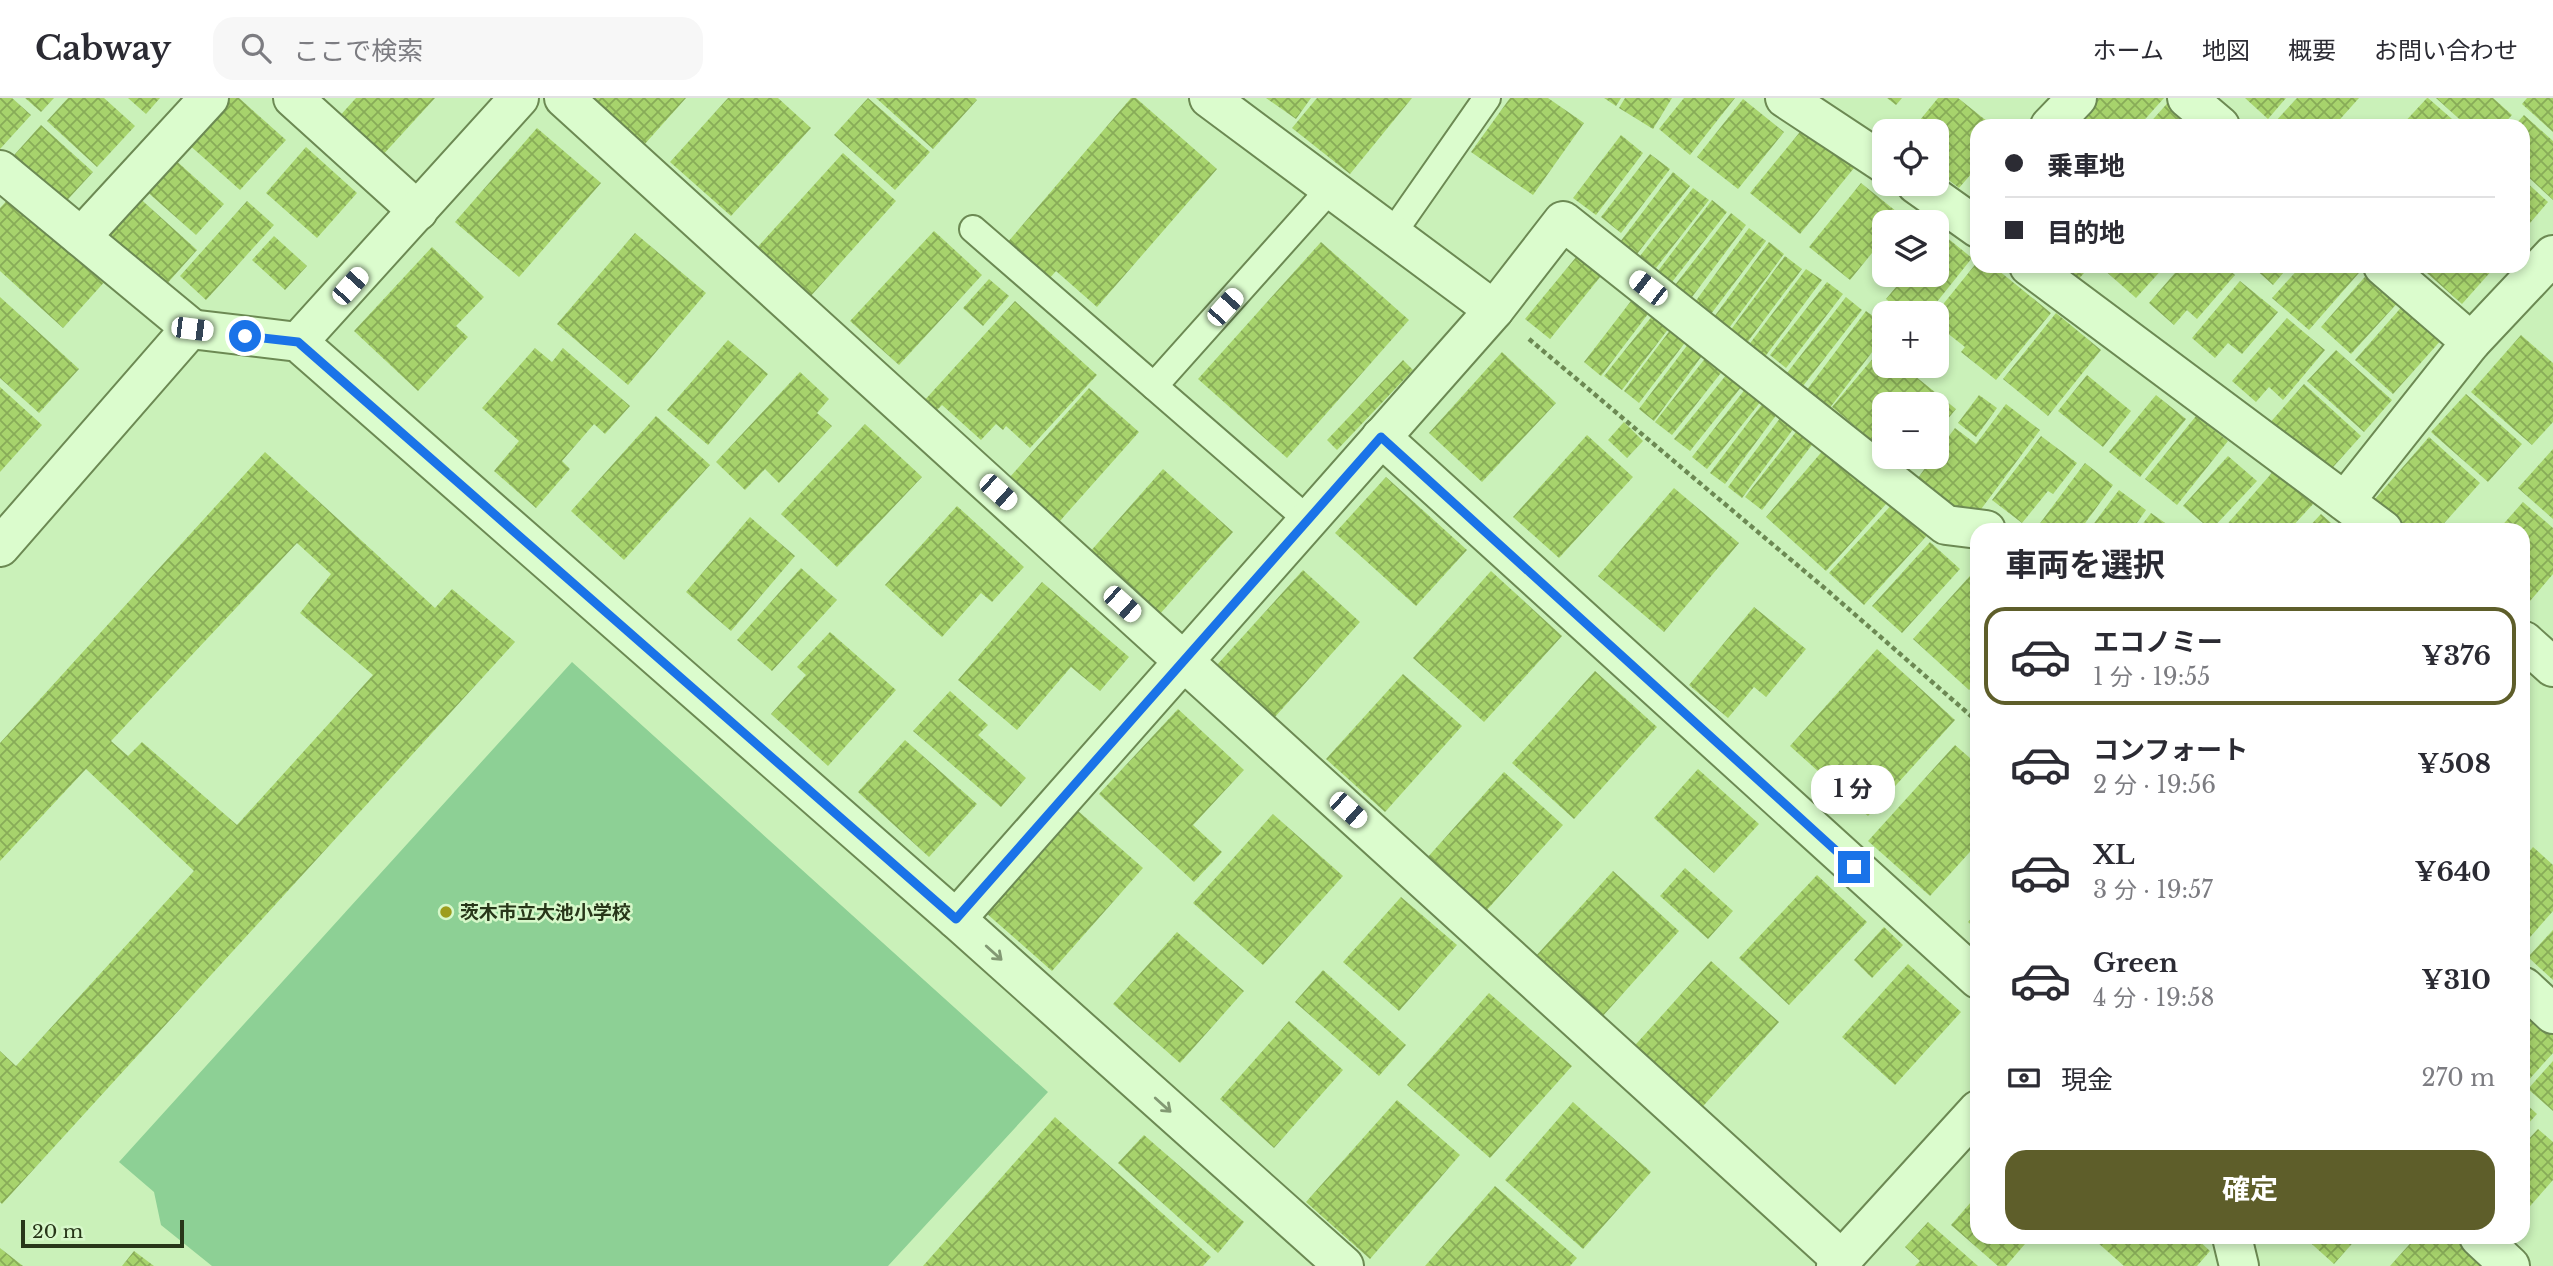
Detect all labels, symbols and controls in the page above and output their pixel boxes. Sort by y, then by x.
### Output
search box [213,17,703,80]
text: Cabway [35,28,171,69]
icon: search [237,29,275,67]
text: ここで検索 [293,35,423,67]
text: ホーム [2093,36,2164,65]
text: 地図 [2202,36,2250,65]
text: 概要 [2288,36,2336,65]
text: お問い合わせ [2374,36,2518,65]
map controls [1872,119,1949,469]
button: locate [1872,119,1949,196]
text: 乗車地 [2047,150,2125,182]
button: layers [1872,210,1949,287]
text: 目的地 [2047,217,2125,249]
car [329,263,372,309]
car [1625,267,1672,309]
car [1204,284,1247,330]
button: + [1872,301,1949,378]
car [170,316,215,342]
route start [229,320,261,352]
button: − [1872,392,1949,469]
car [976,470,1021,514]
text: 車両を選択 [2005,545,2165,585]
car [1100,582,1145,626]
icon: car [2009,625,2072,688]
text: エコノミー [2093,626,2223,658]
text: ¥376 [2421,640,2491,672]
text: 1 分 · 19:55 [2093,663,2210,691]
icon: car [2009,733,2072,796]
text: コンフォート [2093,734,2248,766]
text: ¥508 [2417,748,2491,780]
callout: 1 分 [1812,766,1896,814]
text: 2 分 · 19:56 [2093,771,2216,799]
text: 1 分 [1833,775,1873,803]
car [1326,788,1371,832]
text: XL [2093,839,2135,871]
icon: car [2009,841,2072,904]
route end [1838,851,1870,883]
text: ¥640 [2414,856,2491,888]
text: 3 分 · 19:57 [2093,876,2213,904]
place label: 茨木市立大池小学校 [460,901,631,924]
marker: 茨木市立大池小学校 [438,904,454,920]
one-way arrow [985,945,1003,961]
text: Green [2093,947,2178,979]
icon: car [2009,949,2072,1012]
text: ¥310 [2421,964,2491,996]
text: 4 分 · 19:58 [2093,984,2214,1012]
icon: cash [2005,1059,2043,1097]
text: 現金 [2061,1064,2113,1096]
text: 270 m [2422,1064,2495,1092]
one-way arrow [1154,1096,1172,1112]
button: 確定 [2005,1150,2495,1230]
scale bar [21,1217,184,1249]
text: 20 m [32,1220,83,1243]

